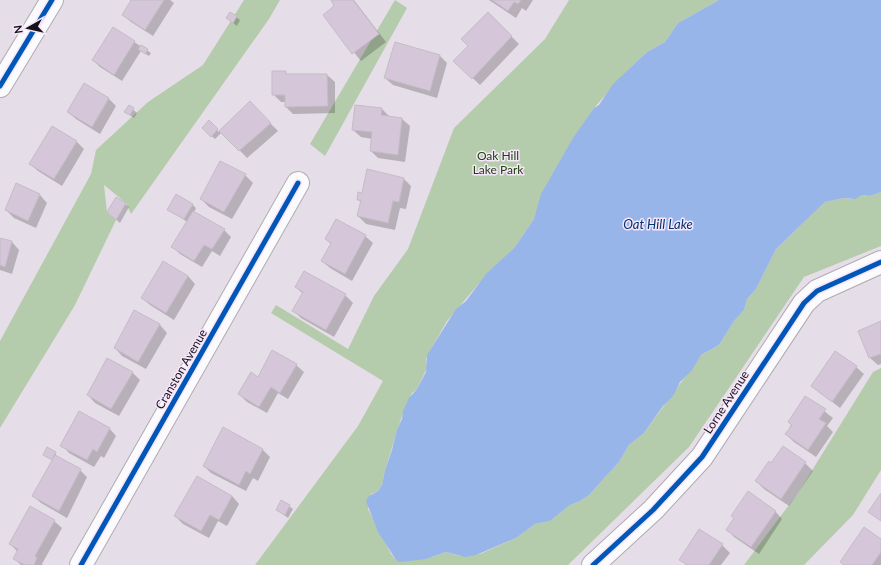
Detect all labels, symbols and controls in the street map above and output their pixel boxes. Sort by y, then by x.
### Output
north arrow [8,8,48,48]
text: N [11,24,25,35]
park label: Oak Hill Lake Park [473,148,524,177]
water label: Oat Hill Lake [623,216,693,232]
street label: Cranston Avenue [152,326,210,412]
street label: Lorne Avenue [700,368,752,436]

